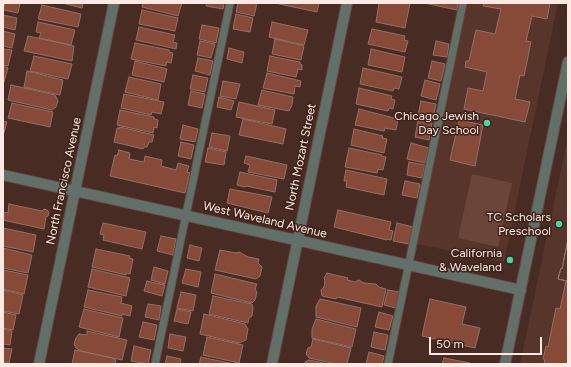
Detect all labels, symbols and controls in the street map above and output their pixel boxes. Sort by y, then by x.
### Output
street label: North Mozart Street [283,102,319,212]
place label: Chicago Jewish Day School [394,109,479,137]
street label: North Francisco Avenue [43,116,85,246]
marker: Chicago Jewish Day School [482,118,492,128]
street label: West Waveland Avenue [202,199,328,241]
place label: TC Scholars Preschool [487,210,551,238]
marker: TC Scholars Preschool [554,219,564,229]
place label: California & Waveland [439,246,502,274]
marker: California & Waveland [505,255,515,265]
scale bar [431,329,544,355]
text: 50 m [436,337,464,351]

